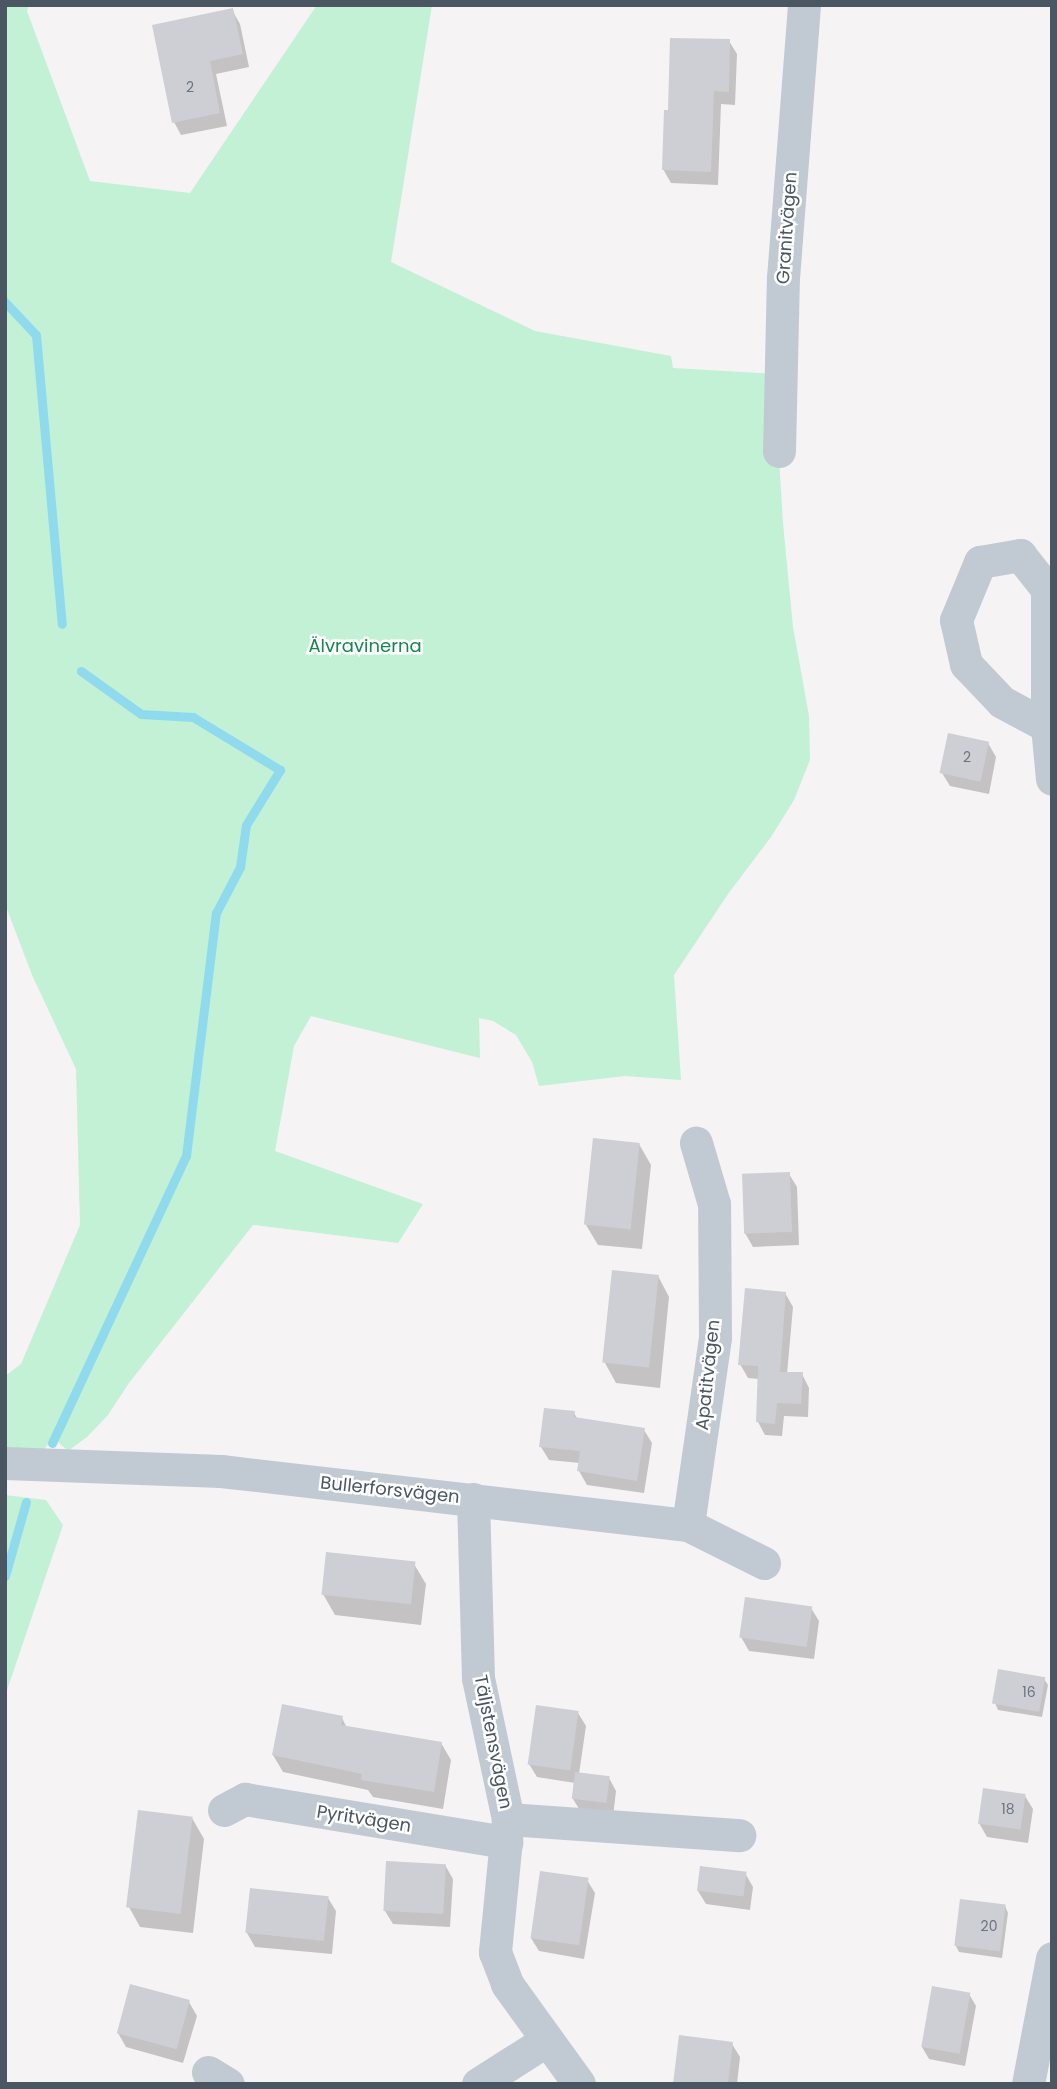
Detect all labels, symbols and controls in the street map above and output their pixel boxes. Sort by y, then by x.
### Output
house number: 2 [186,79,194,95]
street label: Granitvägen [772,171,802,285]
park label: Älvravinerna [308,635,422,657]
house number: 2 [963,749,971,765]
street label: Apatitvägen [691,1319,725,1431]
street label: Bullerforsvägen [319,1472,461,1508]
street label: Täljstensvägen [469,1673,517,1811]
house number: 16 [1022,1684,1036,1700]
street label: Pyritvägen [315,1801,413,1837]
house number: 18 [1001,1801,1015,1817]
house number: 20 [981,1918,997,1934]

